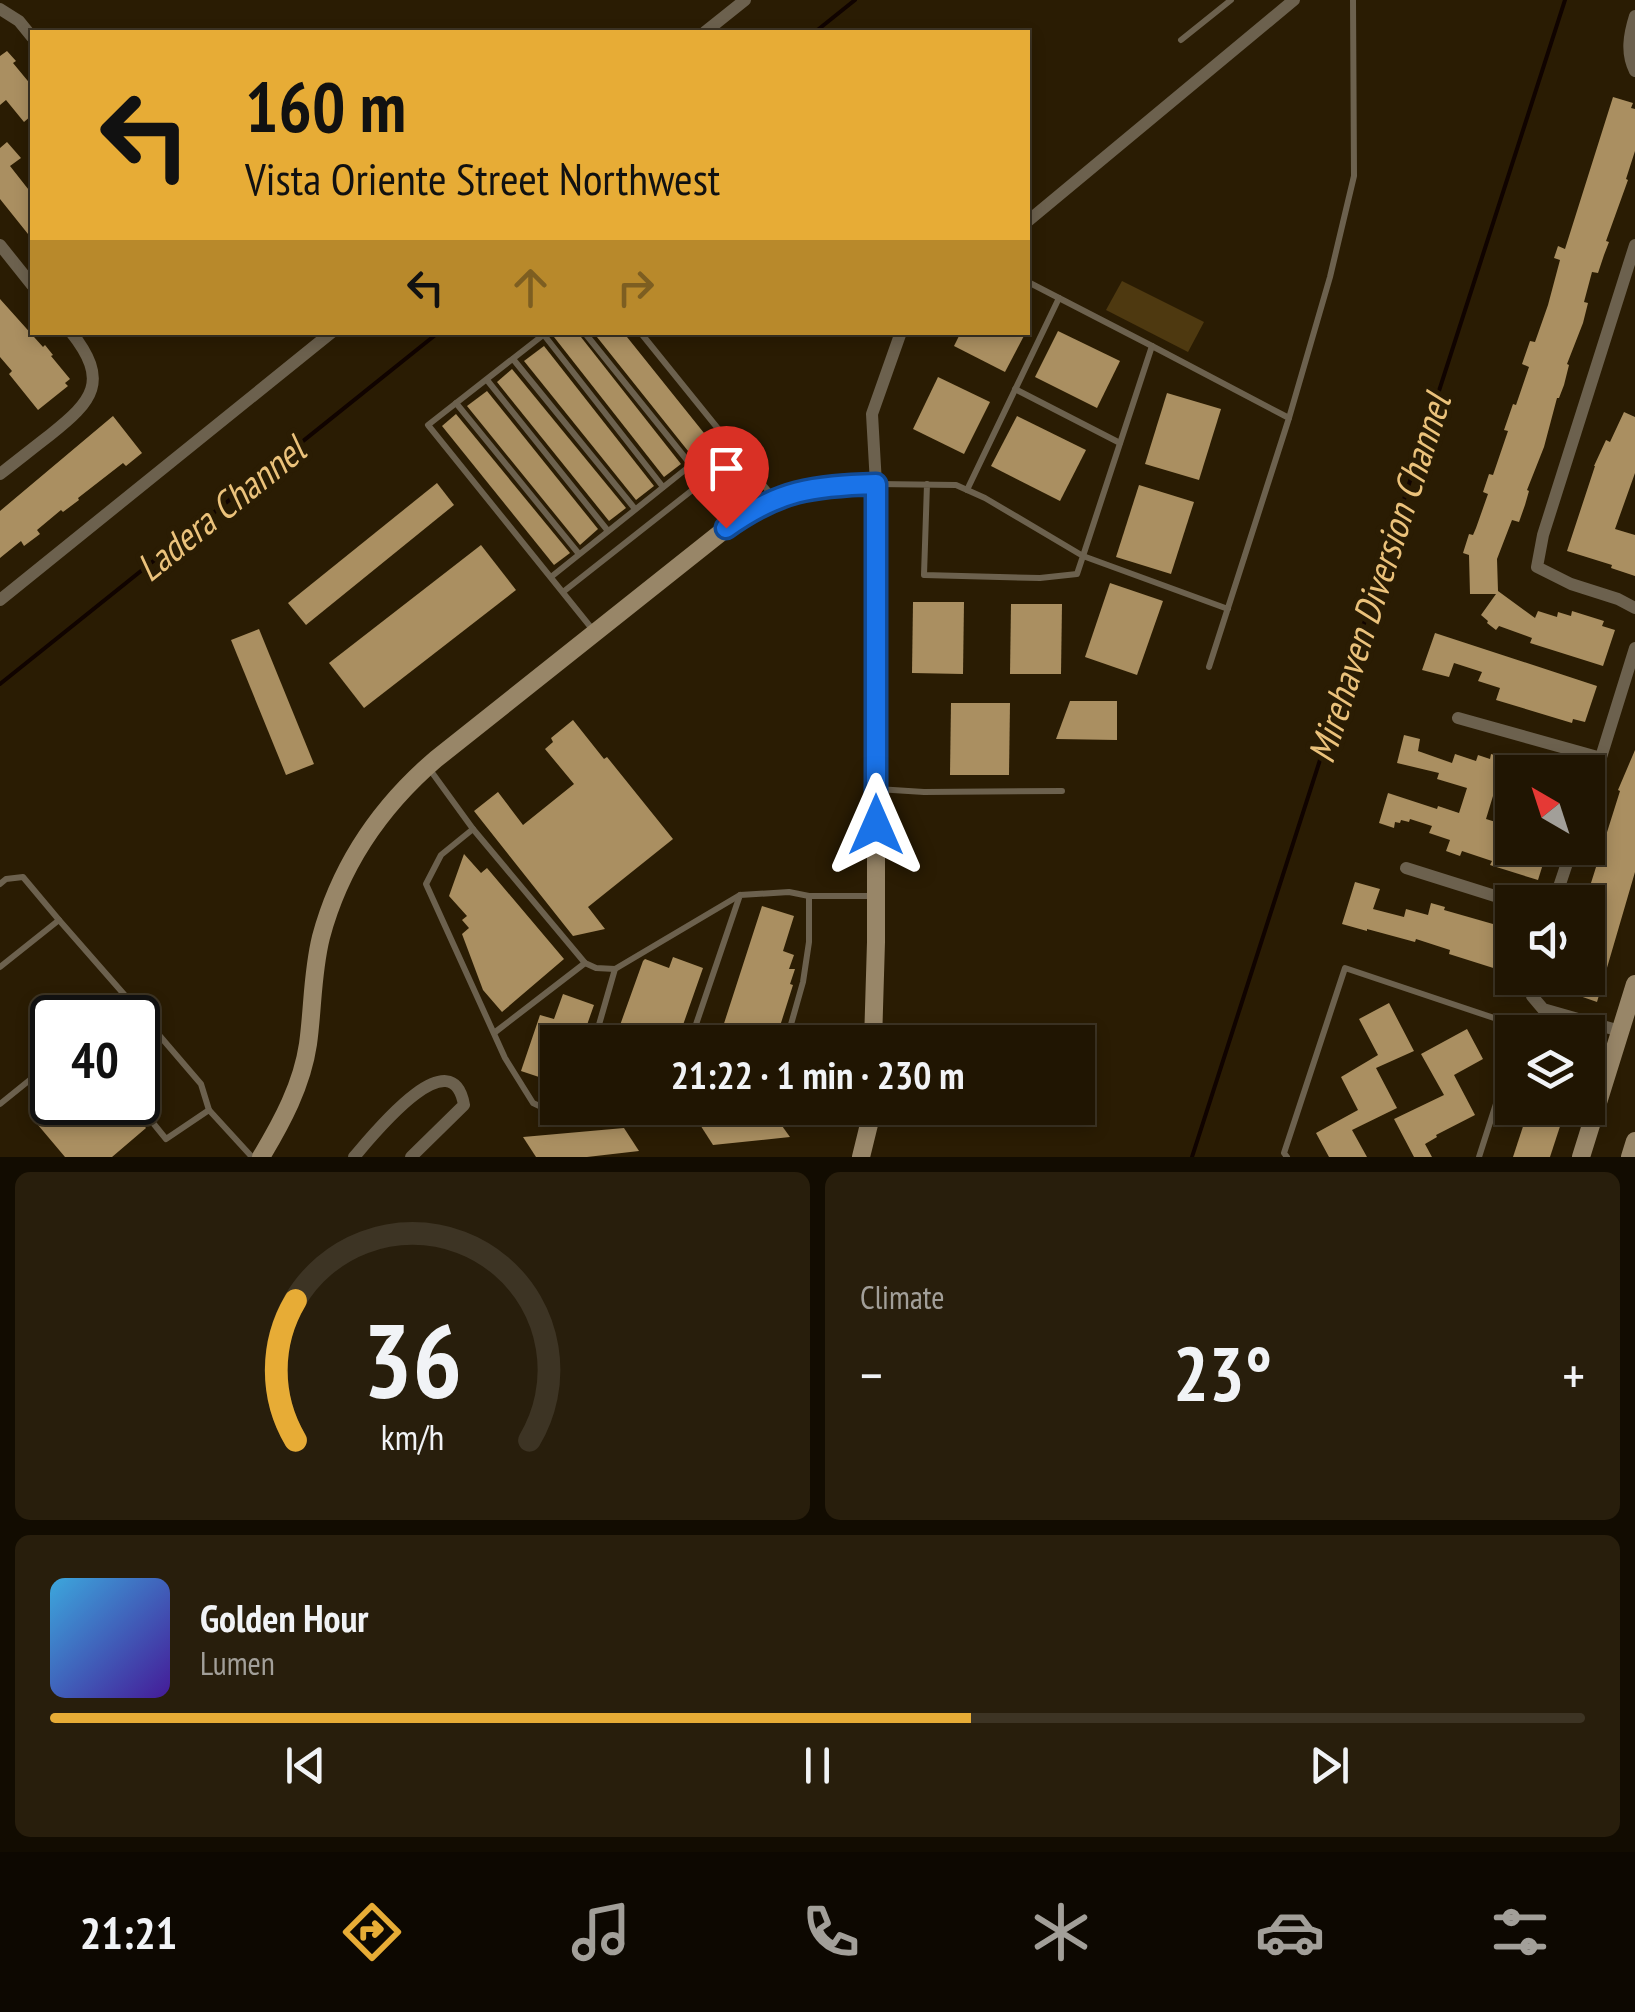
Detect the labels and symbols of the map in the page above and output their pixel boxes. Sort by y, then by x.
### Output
water label: Mirehaven Diversion Channel [1295,385,1462,768]
water label: Ladera Channel [126,423,317,591]
pin [684,426,769,529]
north arrow [1495,755,1605,865]
position arrow [824,773,928,877]
speed limit sign: 40 [30,995,160,1125]

